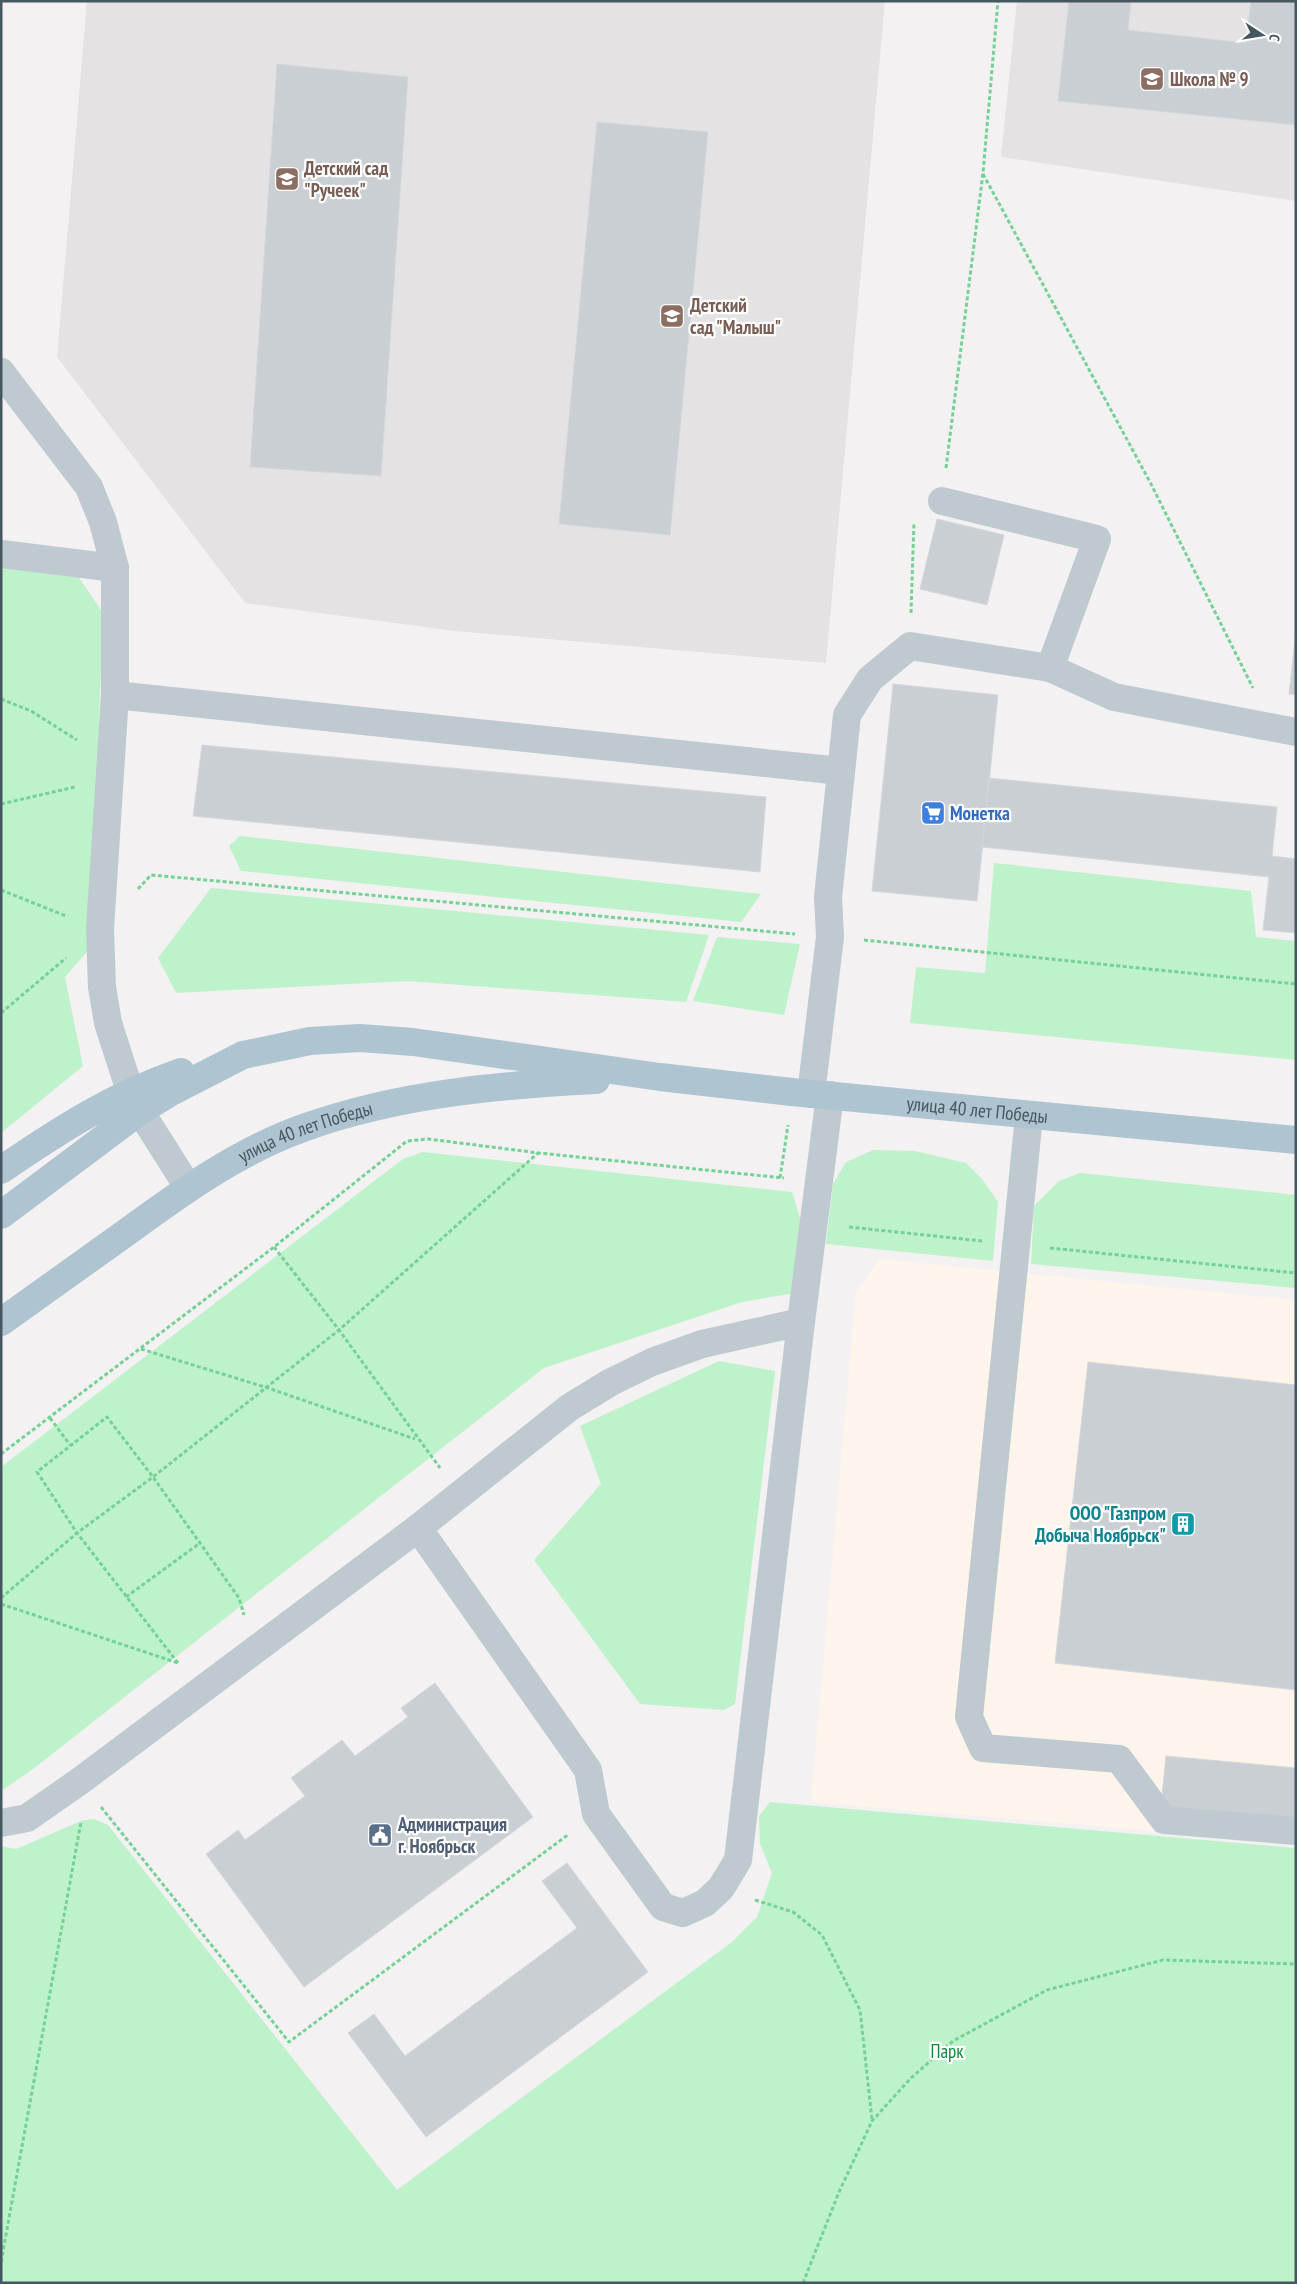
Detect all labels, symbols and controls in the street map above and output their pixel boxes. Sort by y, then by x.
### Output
north arrow [1237,10,1287,60]
text: С [1265,33,1284,43]
school or university icon: Школа № 9 [1139,66,1165,92]
place label: Школа № 9 [1170,67,1249,91]
place label: Детский сад "Ручеек" [304,156,388,202]
school or university icon: Детский сад "Ручеек" [274,166,300,192]
place label: Детский сад "Малыш" [690,293,781,339]
school or university icon: Детский сад "Малыш" [659,303,685,329]
supermarket icon: Монетка [920,800,946,826]
place label: Монетка [950,801,1010,825]
street label: улица 40 лет Победы [905,1091,1049,1128]
street label: улица 40 лет Победы [234,1096,375,1168]
place label: ООО "Газпром Добыча Ноябрьск" [1035,1501,1166,1547]
building icon: ООО "Газпром Добыча Ноябрьск" [1170,1511,1196,1537]
place label: Администрация г. Ноябрьск [397,1812,507,1858]
public building icon: Администрация г. Ноябрьск [367,1822,393,1848]
park label: Парк [930,2039,964,2063]

